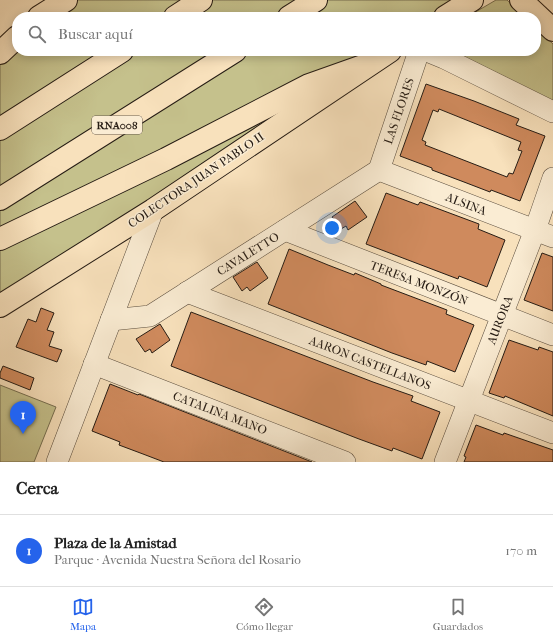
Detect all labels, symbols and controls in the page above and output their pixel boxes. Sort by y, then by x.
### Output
search box [12,12,541,56]
icon: search [26,23,48,45]
text: Buscar aquí [58,25,133,43]
street label: LAS FLORES [381,76,417,146]
road number: RNA008 [92,116,142,134]
street label: COLECTORA JUAN PABLO II [125,129,267,231]
street label: ALSINA [443,189,489,218]
your location [322,218,342,238]
street label: CAVALETTO [214,229,282,279]
street label: TERESA MONZÓN [368,257,470,308]
street label: AURORA [484,293,516,347]
street label: AARON CASTELLANOS [306,333,433,393]
street label: CATALINA MANO [171,389,269,437]
pin: 1 [10,401,36,434]
text: Cerca [16,478,58,498]
text: Plaza de la Amistad [54,534,177,552]
text: 1 [27,543,31,558]
text: 170 m [505,543,537,558]
text: Parque · Avenida Nuestra Señora del Rosario [54,552,301,567]
tab: Mapa [70,596,96,633]
tab: Cómo llegar [236,596,293,633]
tab: Guardados [433,596,483,633]

